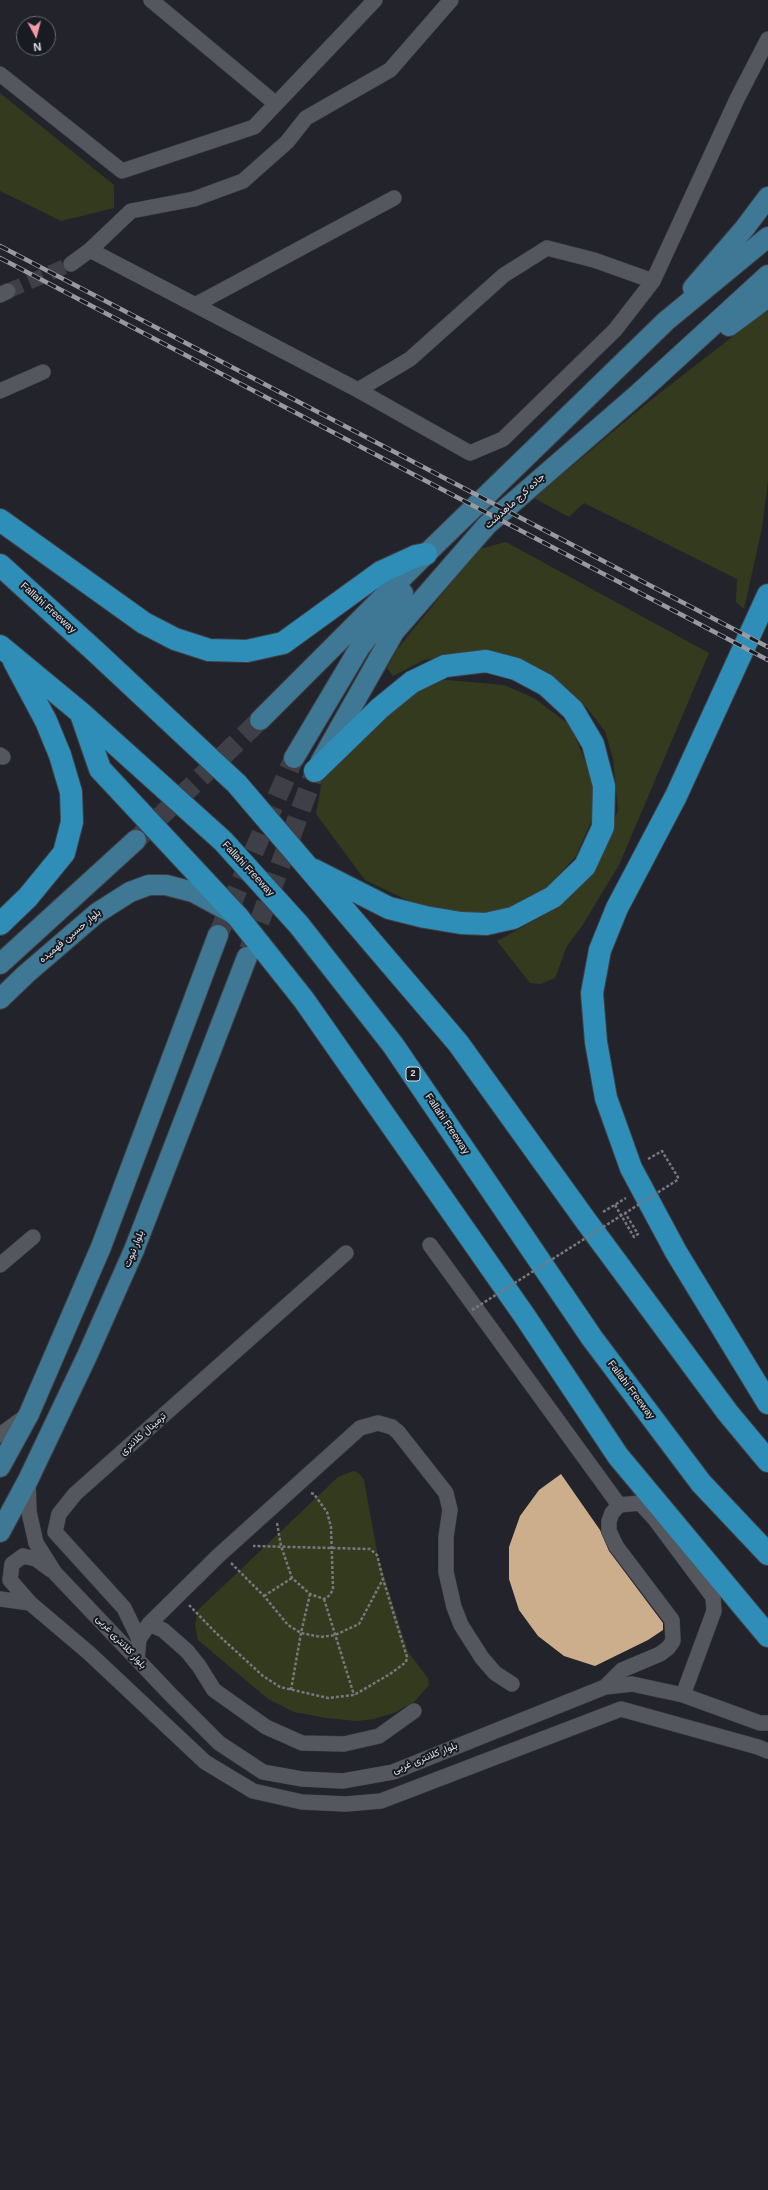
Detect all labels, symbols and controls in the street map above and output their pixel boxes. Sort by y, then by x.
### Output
north arrow [16,16,56,56]
text: N [33,40,42,53]
street label: جاده کرج ماهدشت [482,471,548,531]
street label: Fallahi Freeway [18,580,78,636]
street label: Fallahi Freeway [220,839,276,899]
street label: بلوار حسین فهمیده [37,907,103,965]
road number: 2 [406,1067,420,1081]
street label: Fallahi Freeway [422,1091,472,1157]
street label: بلوار نبوت [121,1229,147,1269]
street label: Fallahi Freeway [605,1358,657,1422]
street label: ترمینال کلانتری [117,1410,169,1458]
street label: بلوار کلانتری غربی [93,1613,149,1671]
street label: بلوار کلانتری غربی [391,1740,459,1776]

